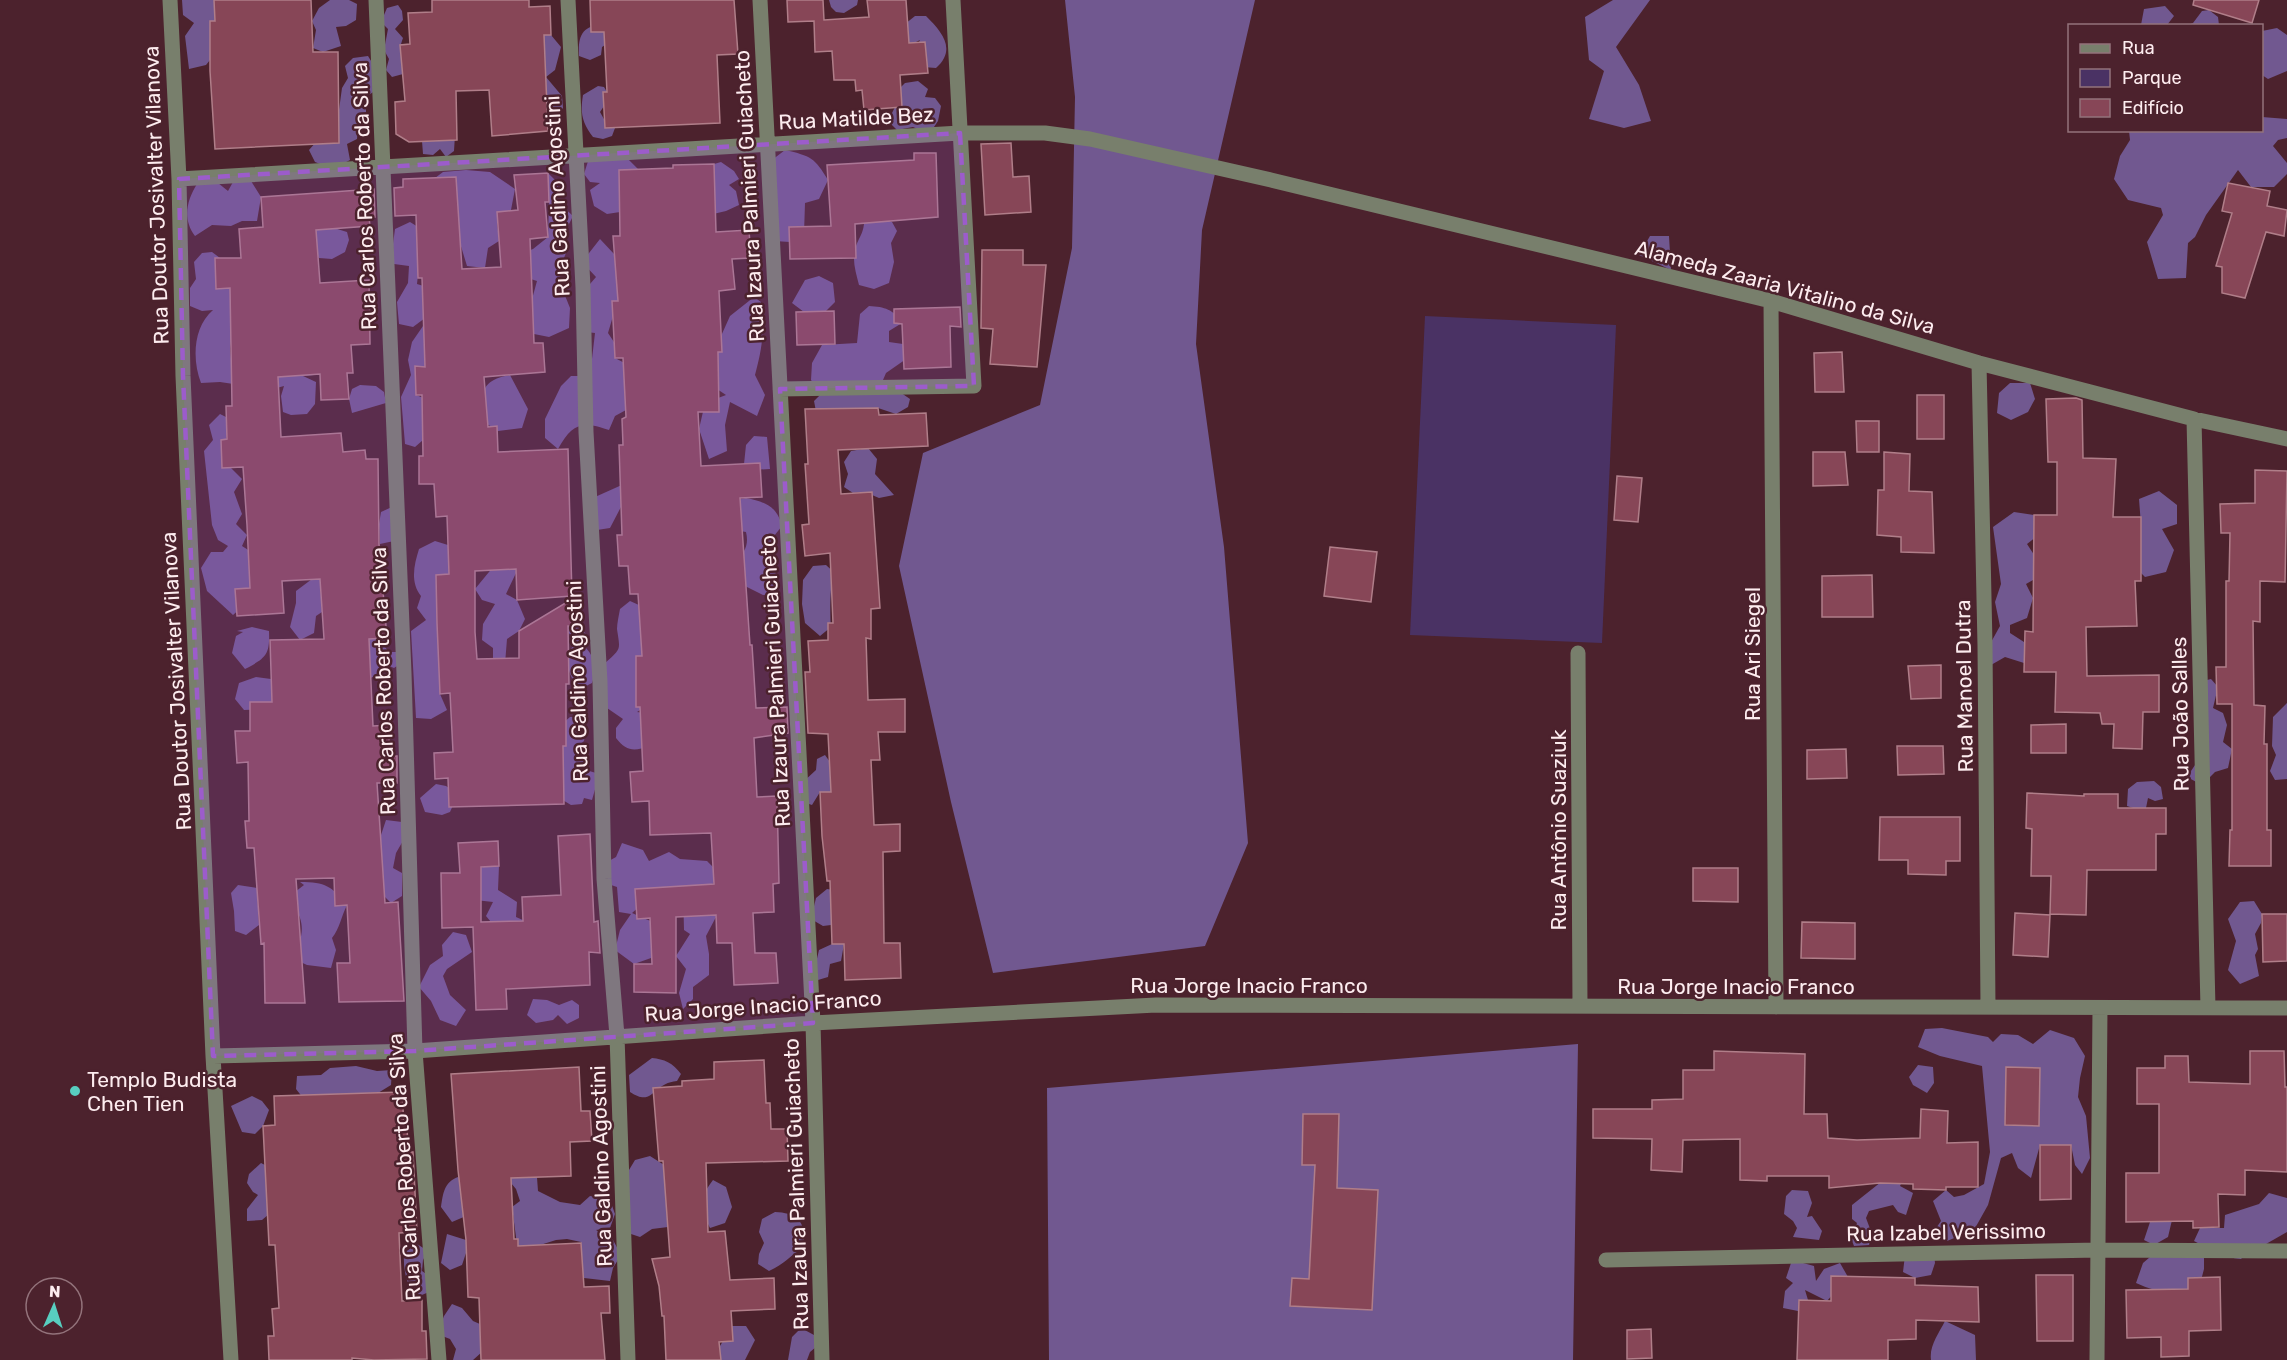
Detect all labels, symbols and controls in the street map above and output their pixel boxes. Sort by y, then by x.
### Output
legend [2068,24,2263,132]
text: Rua [2122,37,2155,59]
street label: Rua Doutor Josivalter Vilanova [138,45,174,345]
street label: Rua Izaura Palmieri Guiacheto [729,50,769,342]
street label: Rua Carlos Roberto da Silva [347,61,381,331]
text: Parque [2122,67,2182,89]
street label: Rua Galdino Agostini [539,95,575,297]
text: Edifício [2122,97,2184,119]
street label: Rua Matilde Bez [778,101,934,135]
street label: Alameda Zaaria Vitalino da Silva [1632,235,1938,339]
street label: Rua Doutor Josivalter Vilanova [156,531,196,831]
street label: Rua Izaura Palmieri Guiacheto [755,535,795,827]
street label: Rua Carlos Roberto da Silva [366,546,400,816]
street label: Rua Galdino Agostini [561,580,593,782]
street label: Rua Ari Siegel [1740,587,1765,721]
street label: Rua Manoel Dutra [1950,599,1978,773]
street label: Rua João Salles [2166,636,2194,792]
street label: Rua Antônio Suaziuk [1546,729,1571,931]
street label: Rua Jorge Inacio Franco [1130,973,1368,998]
street label: Rua Jorge Inacio Franco [1617,974,1855,999]
street label: Rua Jorge Inacio Franco [644,985,882,1027]
street label: Rua Carlos Roberto da Silva [382,1032,426,1302]
street label: Rua Izaura Palmieri Guiacheto [778,1038,814,1330]
street label: Rua Galdino Agostini [585,1065,617,1267]
place label: Templo Budista Chen Tien [87,1067,237,1116]
marker: Templo Budista Chen Tien [68,1084,82,1098]
street label: Rua Izabel Verissimo [1846,1218,2046,1246]
north arrow [24,1276,84,1336]
text: N [49,1282,61,1301]

